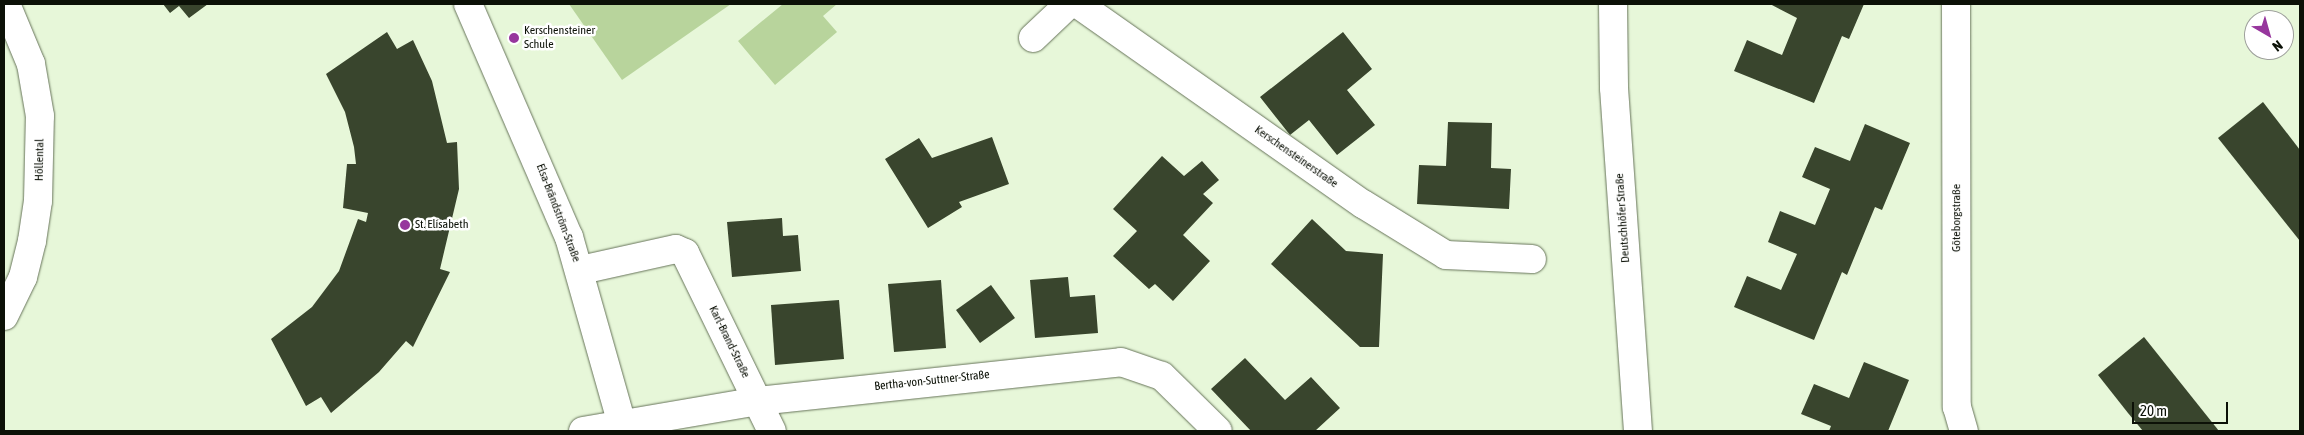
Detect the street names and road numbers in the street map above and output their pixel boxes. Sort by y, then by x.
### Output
street label: Kerschensteinerstraße [1251,123,1341,191]
street label: Höllental [32,139,48,181]
street label: Elsa-Brändström-Straße [533,162,583,264]
street label: Deutschhöfer Straße [1613,173,1633,263]
street label: Göteborgstraße [1950,184,1964,252]
street label: Karl-Brand-Straße [705,304,753,380]
street label: Bertha-von-Suttner-Straße [874,368,990,394]

